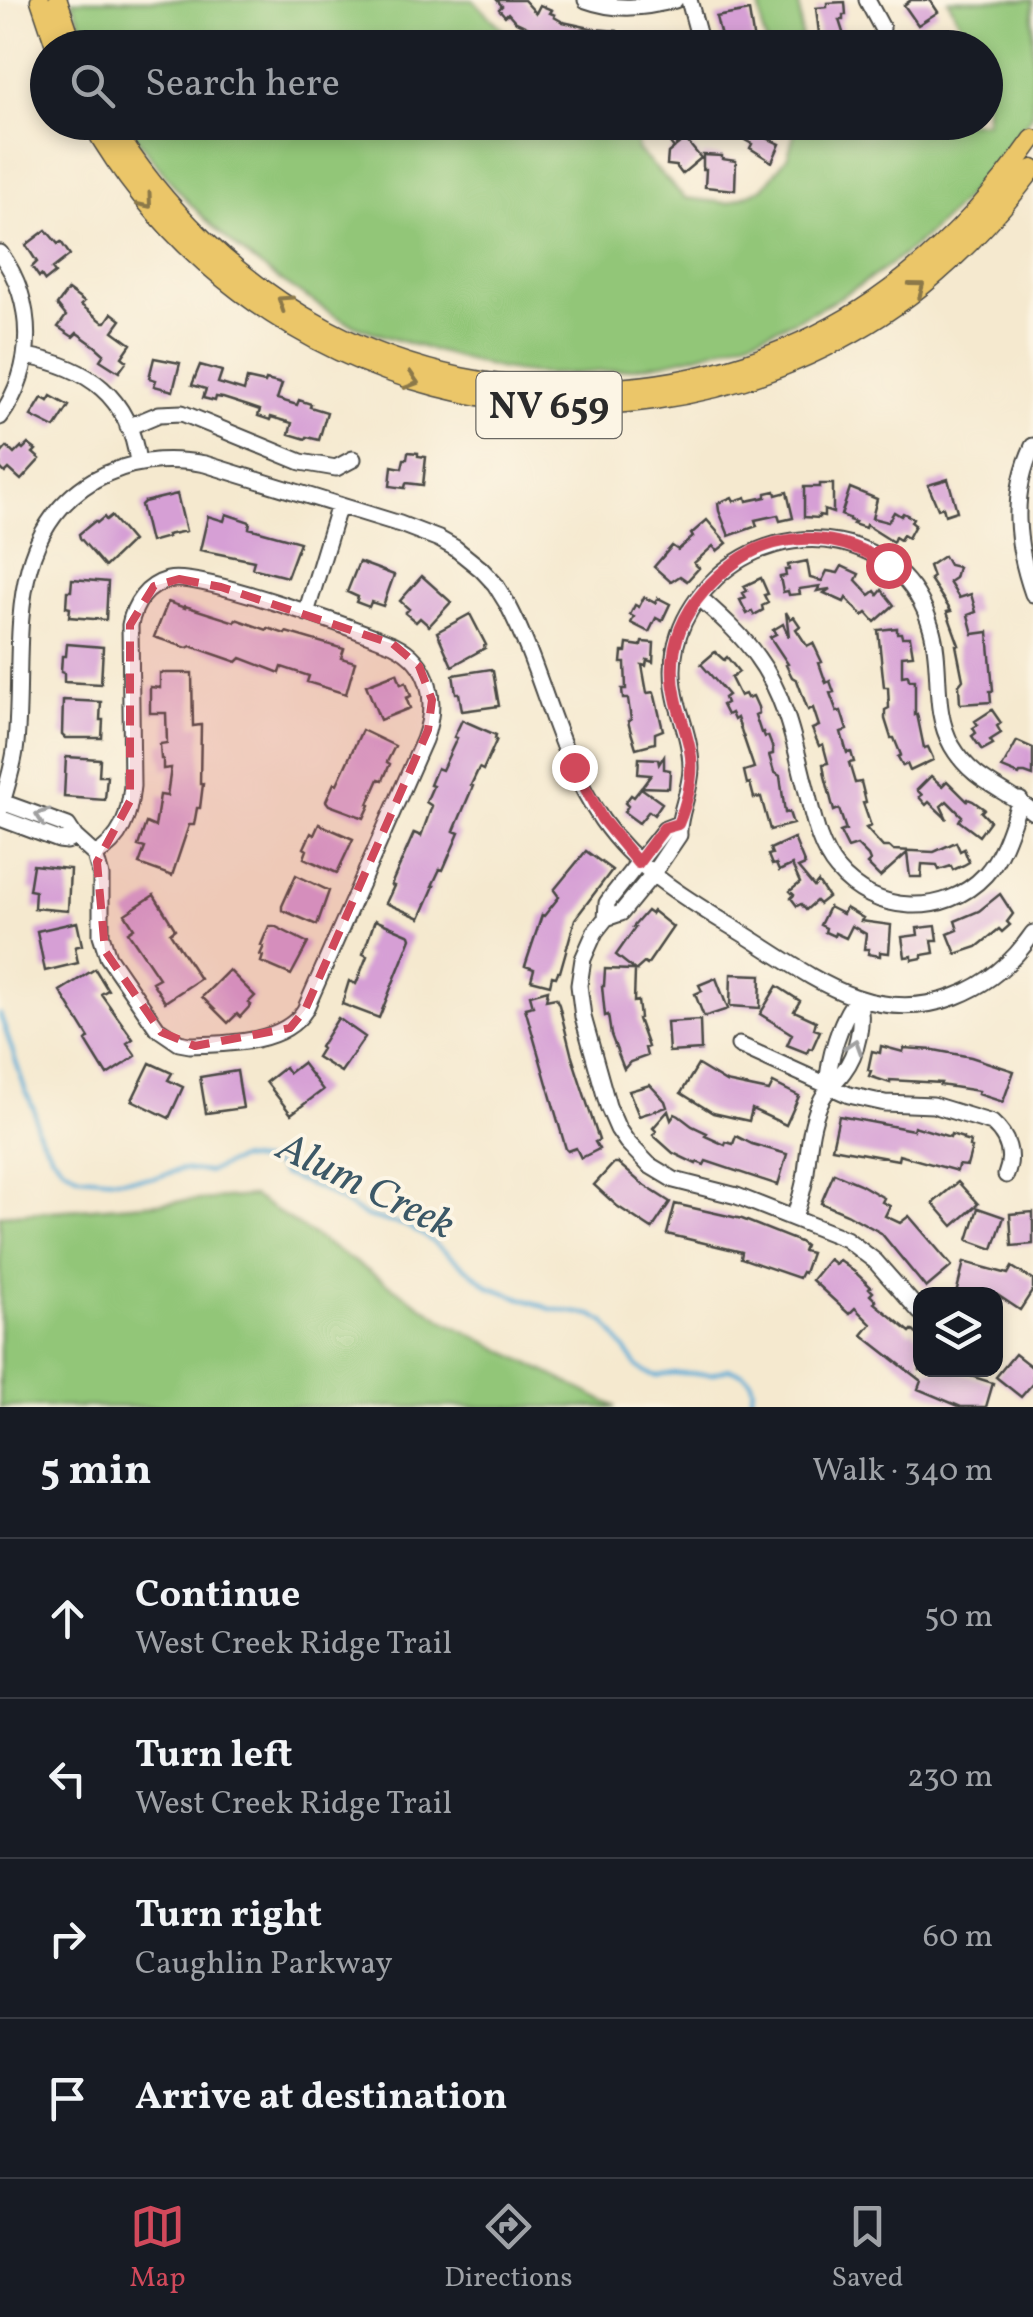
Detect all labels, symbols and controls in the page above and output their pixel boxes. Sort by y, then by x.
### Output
search box [30,30,1003,140]
icon: search [65,58,120,113]
text: Search here [145,59,340,112]
one-way arrow [135,191,153,209]
one-way arrow [907,283,925,300]
one-way arrow [276,296,294,315]
one-way arrow [403,369,420,390]
road number: NV 659 [476,372,622,438]
route start [866,543,912,589]
route end [552,745,598,791]
one-way arrow [34,807,51,828]
one-way arrow [842,1038,862,1055]
water label: Alum Creek [264,1119,464,1256]
map controls [913,1287,1003,1377]
button: layers [913,1287,1003,1377]
text: 5 min [40,1443,152,1502]
text: Walk · 340 m [812,1450,993,1494]
text: Continue [135,1570,300,1623]
icon: ahead [40,1591,95,1646]
text: 50 m [924,1596,993,1640]
text: West Creek Ridge Trail [135,1623,452,1667]
text: Turn left [135,1730,292,1783]
icon: left [40,1751,95,1806]
text: 230 m [907,1756,993,1800]
text: West Creek Ridge Trail [135,1783,452,1827]
text: Turn right [135,1890,322,1943]
icon: right [40,1911,95,1966]
text: 60 m [923,1916,993,1960]
text: Caughlin Parkway [135,1943,392,1987]
icon: arrive [40,2071,95,2126]
text: Arrive at destination [135,2072,508,2125]
tab: Map [129,2199,185,2298]
tab: Directions [444,2199,573,2298]
tab: Saved [831,2199,904,2298]

